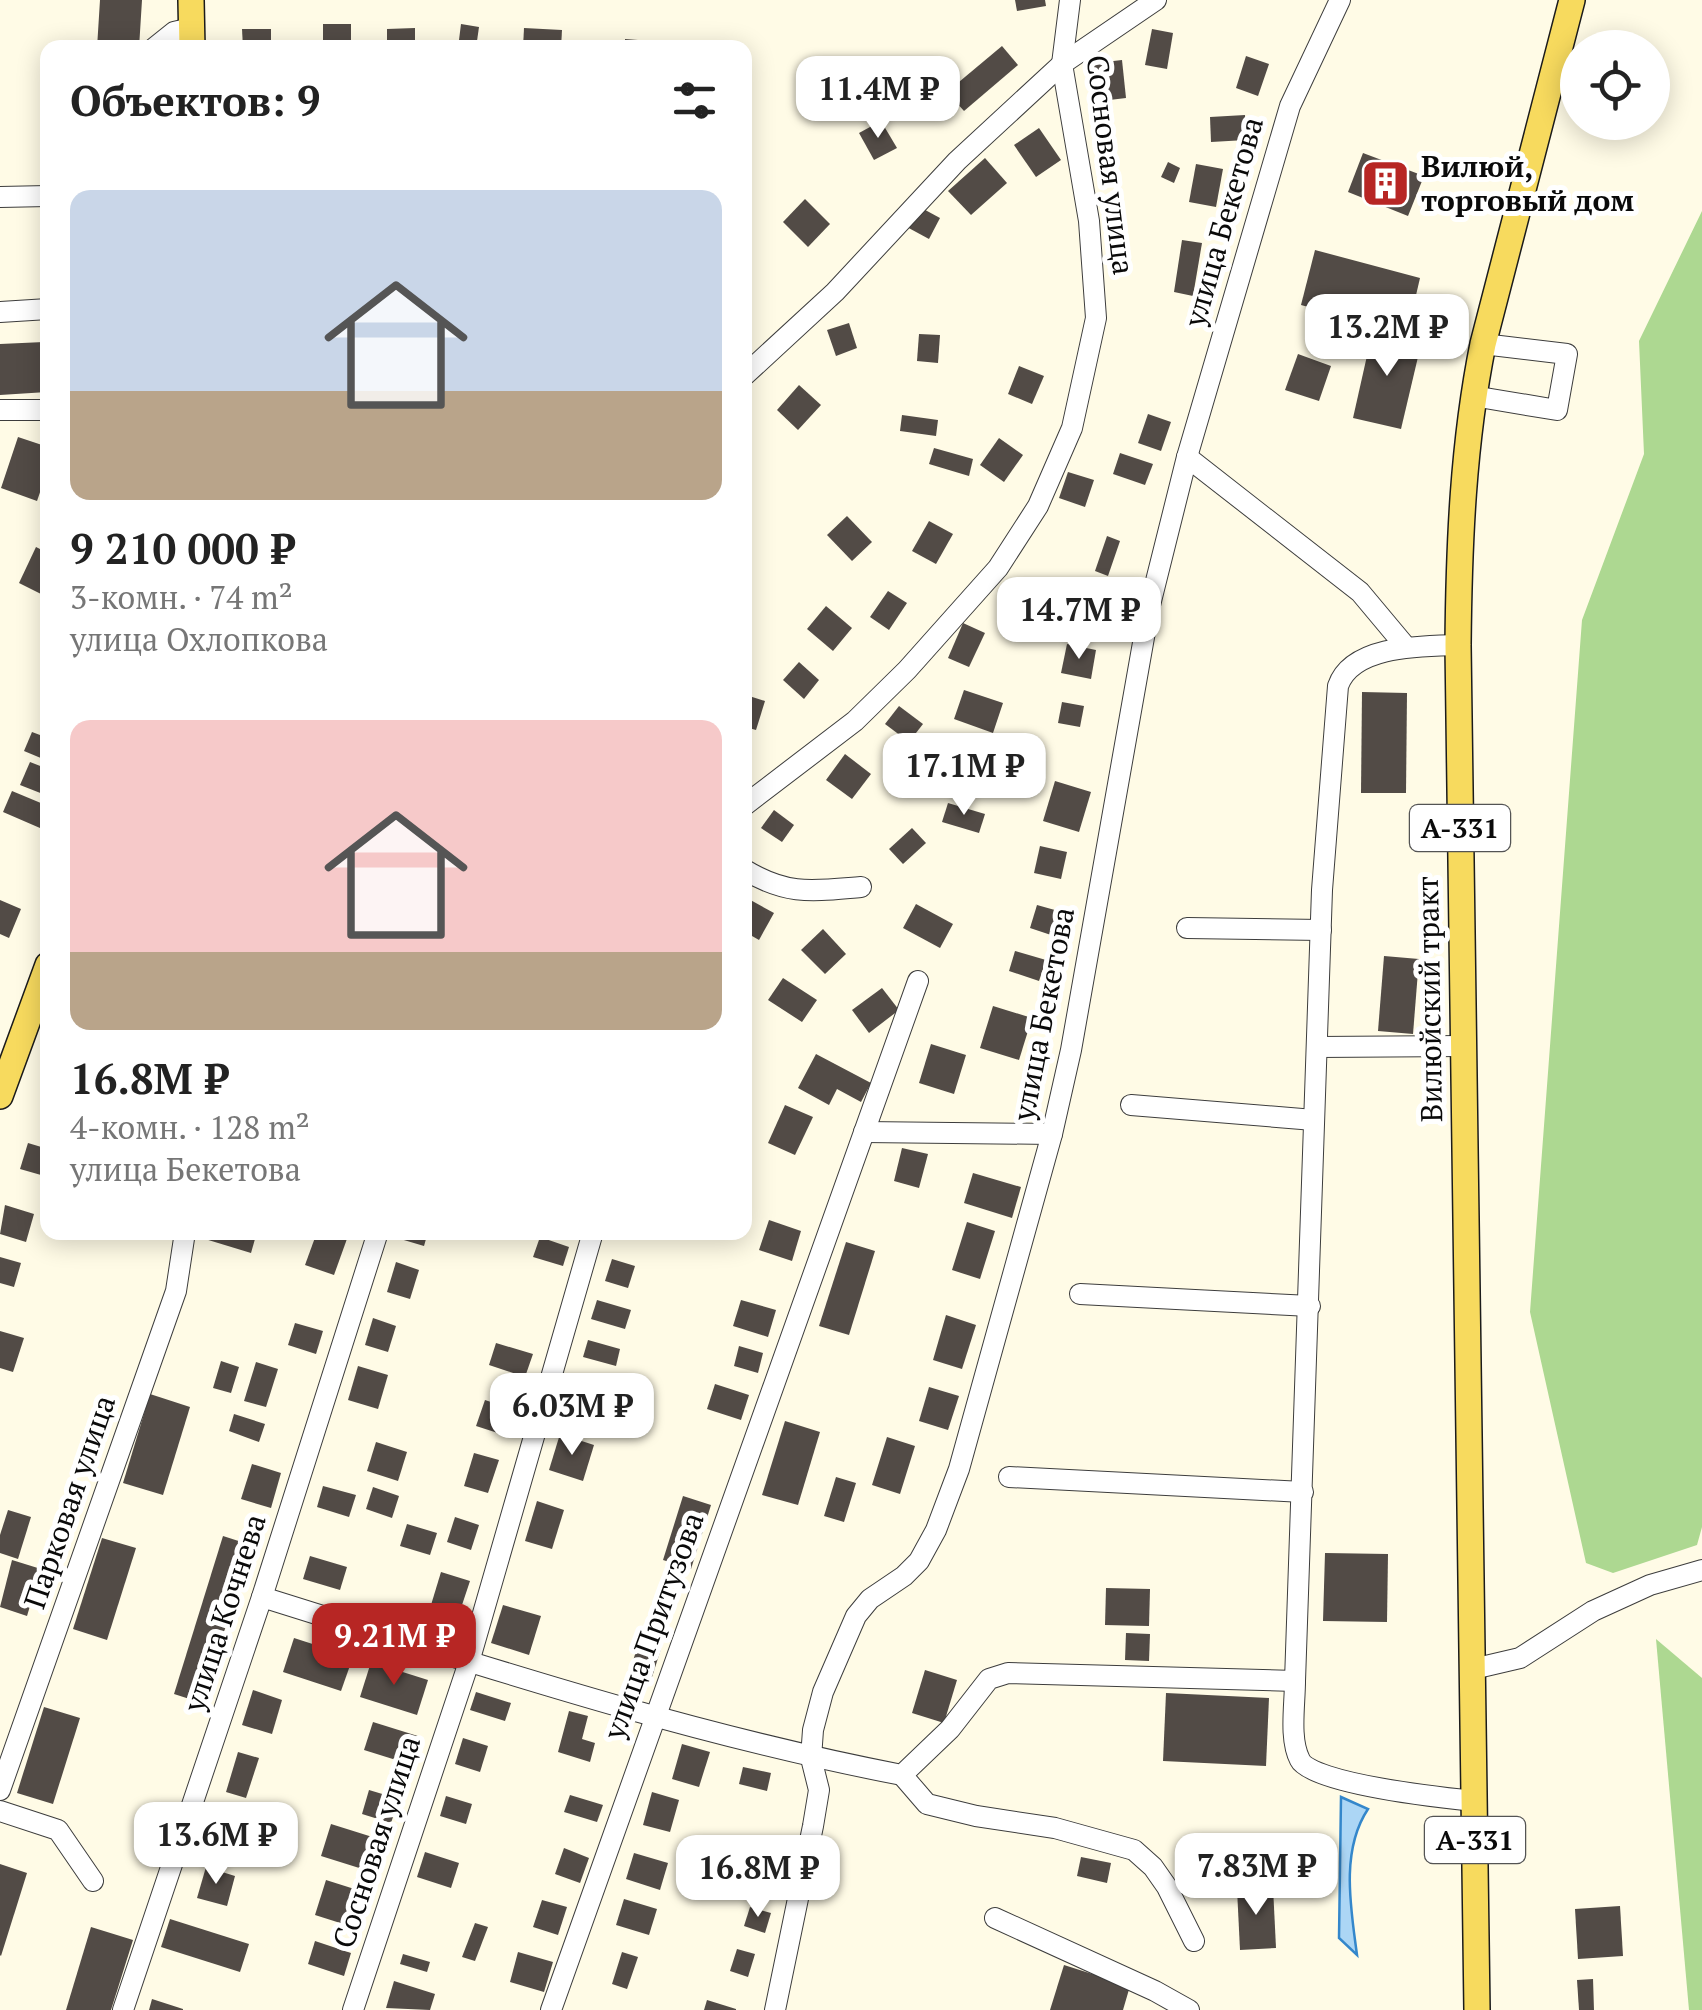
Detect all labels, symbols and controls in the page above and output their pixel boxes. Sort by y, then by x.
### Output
map controls [1560,30,1670,140]
button: locate [1560,30,1670,140]
street label: Сосновая улица [1078,53,1144,277]
pin: 11.4M ₽ [786,56,970,141]
text: 11.4M ₽ [818,67,938,109]
text: Объектов: 9 [70,72,321,128]
icon: filters [667,73,722,128]
street label: улица Бекетова [1174,112,1272,332]
place label: Вилюй, торговый дом [1421,146,1634,220]
building icon: Вилюй, торговый дом [1360,158,1412,210]
icon: home [306,255,486,435]
pin: 13.2M ₽ [1295,294,1479,379]
text: 13.2M ₽ [1327,305,1447,347]
text: 9 210 000 ₽ [70,520,294,576]
text: 3-комн. · 74 m² [70,576,293,618]
pin: 14.7M ₽ [987,577,1171,662]
text: 14.7M ₽ [1019,588,1139,630]
text: улица Охлопкова [70,618,328,660]
pin: 17.1M ₽ [872,733,1056,818]
text: 17.1M ₽ [905,744,1023,786]
icon: home [306,785,486,965]
road number: А-331 [1410,805,1510,851]
street label: Вилюйский тракт [1407,875,1451,1122]
street label: улица Бекетова [1003,904,1083,1125]
text: 16.8M ₽ [70,1050,228,1106]
text: 4-комн. · 128 m² [70,1106,310,1148]
text: улица Бекетова [70,1148,301,1190]
pin: 6.03M ₽ [480,1373,664,1458]
text: 6.03M ₽ [512,1384,632,1426]
street label: Парковая улица [14,1390,124,1614]
street label: улица Притузова [593,1507,713,1746]
street label: улица Кочнева [173,1509,275,1718]
pin: 9.21M ₽ [302,1603,486,1688]
text: 9.21M ₽ [334,1614,454,1656]
street label: Сосновая улица [323,1730,429,1953]
pin: 13.6M ₽ [124,1802,308,1887]
text: 13.6M ₽ [156,1813,276,1855]
road number: А-331 [1425,1817,1525,1863]
pin: 7.83M ₽ [1164,1833,1348,1918]
pin: 16.8M ₽ [666,1835,850,1920]
text: 7.83M ₽ [1197,1844,1315,1886]
text: 16.8M ₽ [698,1846,818,1888]

